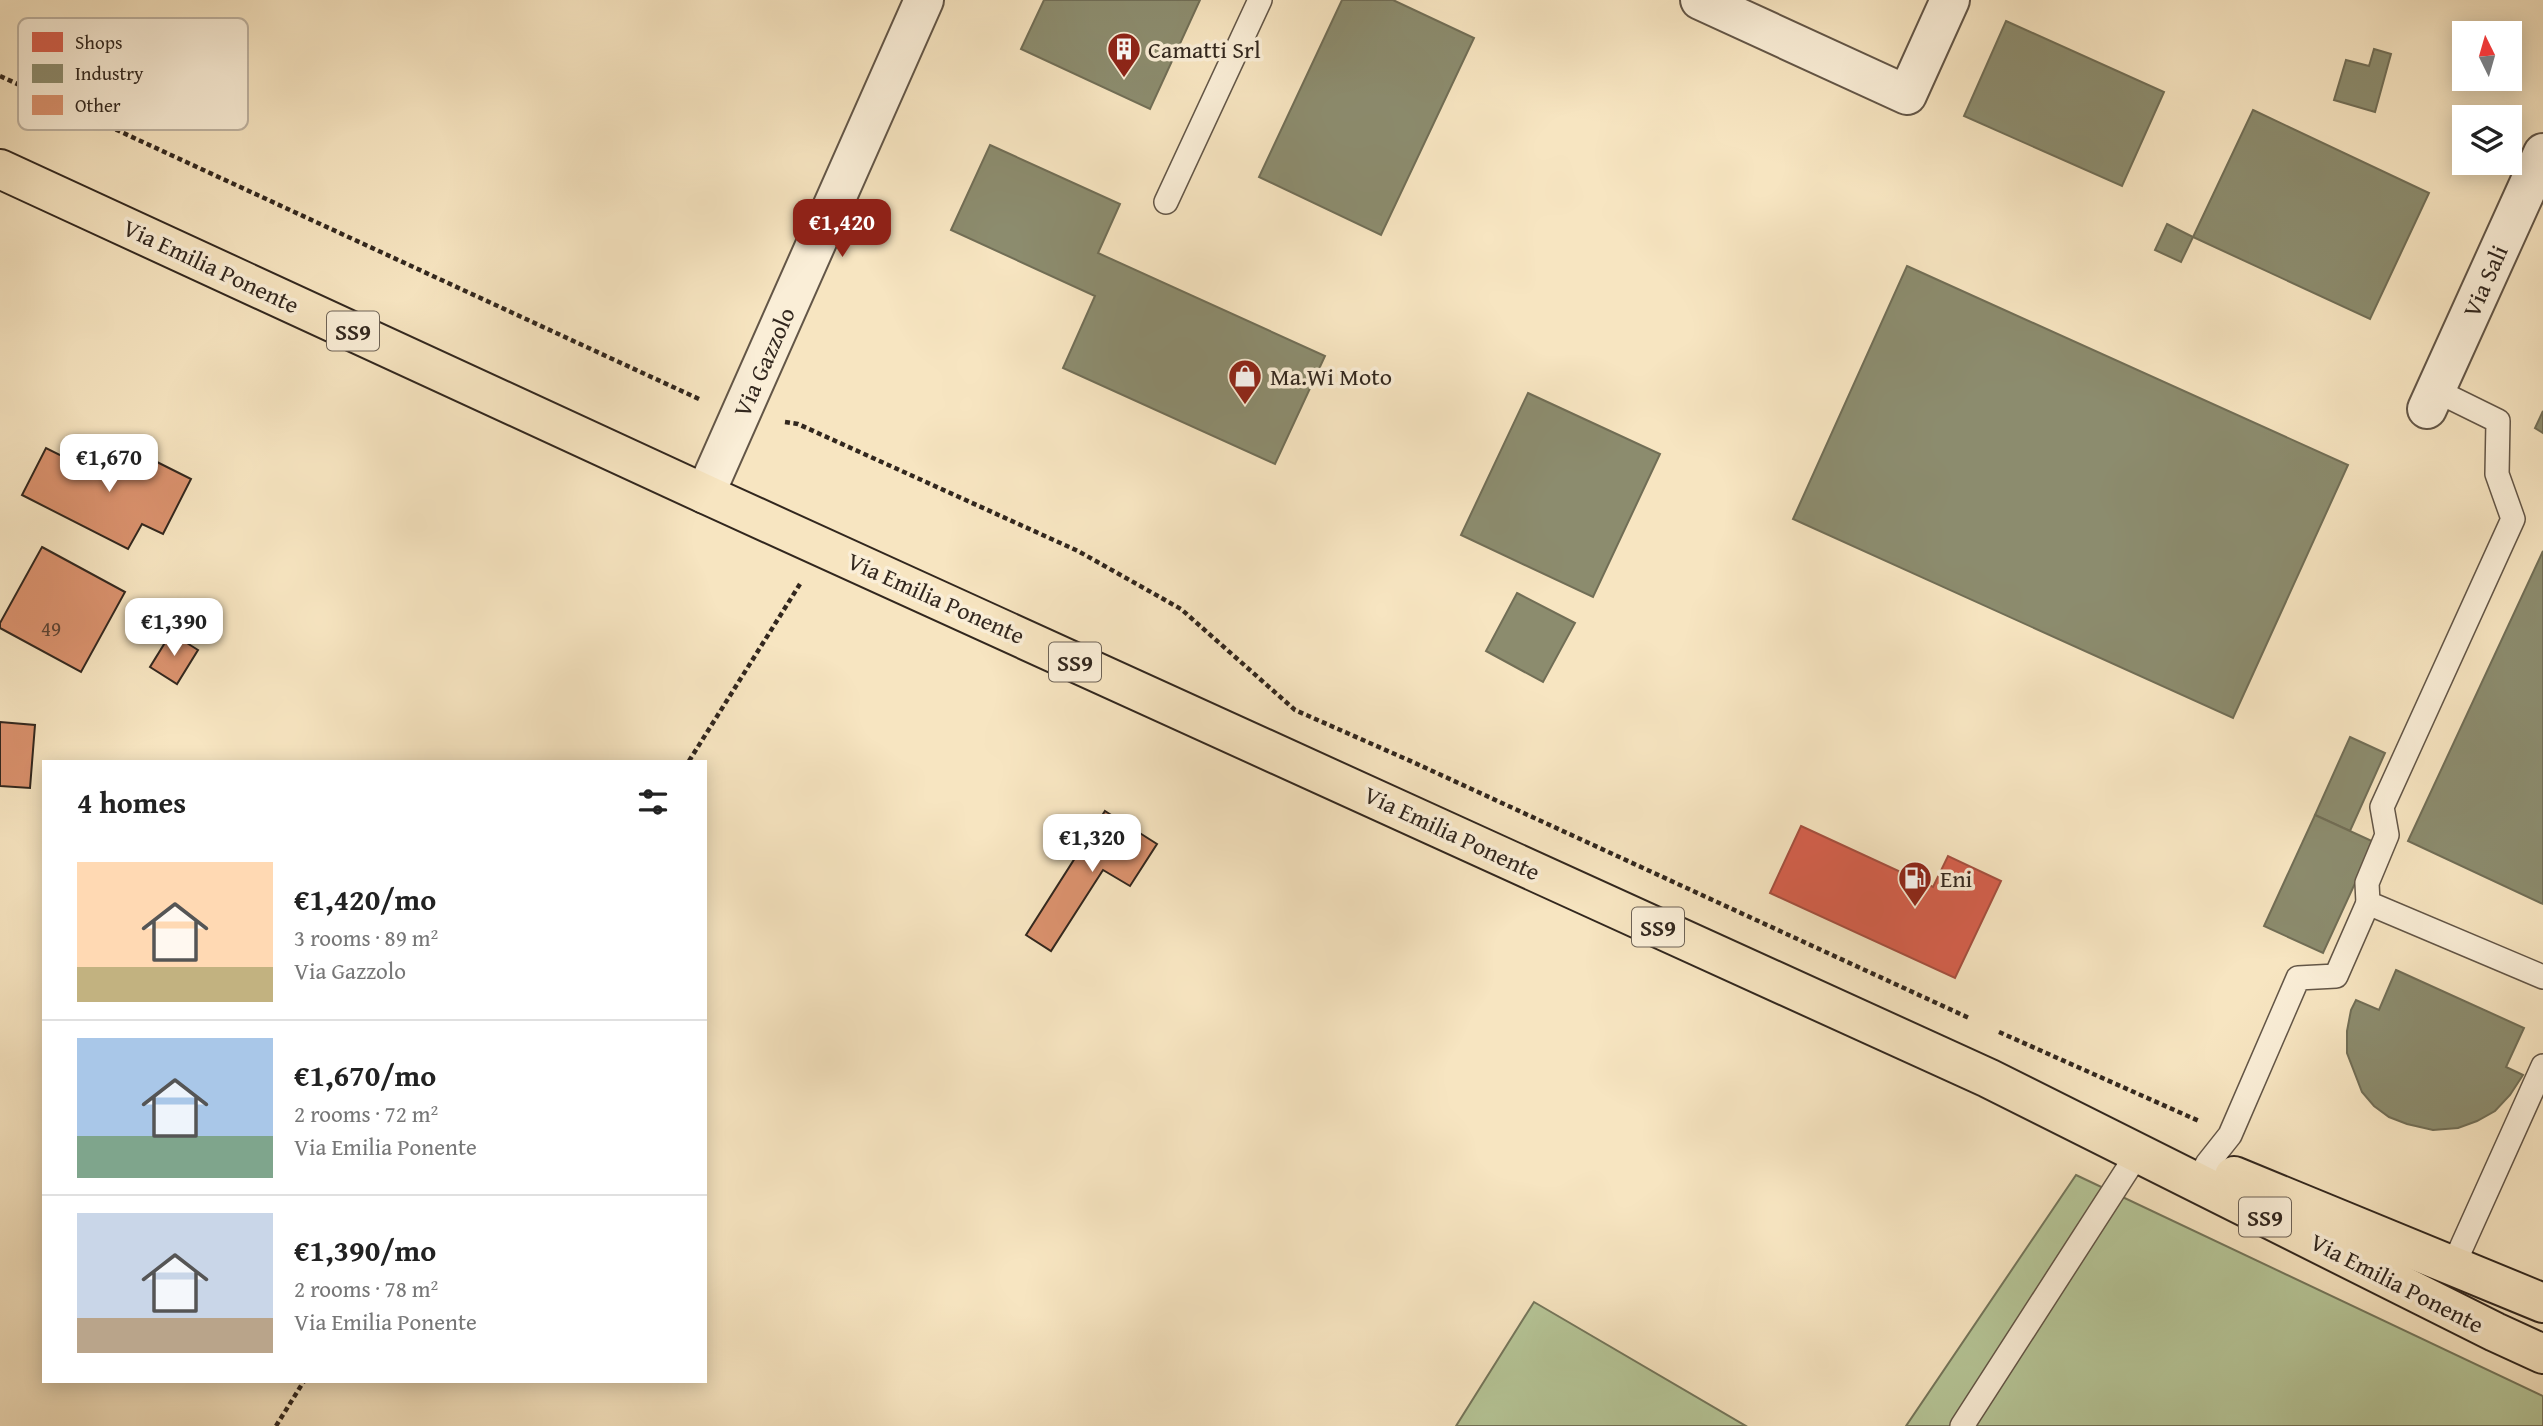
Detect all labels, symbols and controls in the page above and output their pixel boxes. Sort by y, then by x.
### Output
legend [18,18,248,130]
north arrow [2452,21,2522,91]
map controls [2452,21,2522,175]
text: Shops [75,28,122,56]
building icon: Camatti Srl [1105,30,1143,79]
place label: Camatti Srl [1148,32,1261,67]
text: Industry [75,59,144,87]
text: Other [75,91,121,119]
button: layers [2452,105,2522,175]
pin: €1,420 [785,200,899,259]
text: €1,420 [809,205,875,238]
street label: Via Emilia Ponente [117,210,305,322]
street label: Via Sali [2454,239,2516,323]
street label: Via Gazzolo [724,302,804,422]
road number: SS9 [327,312,379,350]
shop icon: Ma.Wi Moto [1226,357,1264,406]
place label: Ma.Wi Moto [1270,359,1392,394]
pin: €1,670 [52,434,166,494]
text: €1,670 [76,440,142,473]
street label: Via Emilia Ponente [842,543,1030,653]
pin: €1,390 [117,598,231,658]
text: €1,390 [141,604,207,637]
house number: 49 [41,613,61,644]
road number: SS9 [1049,642,1101,682]
street label: Via Emilia Ponente [1358,777,1546,889]
text: 4 homes [77,780,186,824]
icon: filters [634,783,672,821]
pin: €1,320 [1035,814,1149,874]
text: €1,320 [1059,820,1125,853]
fuel station icon: Eni [1896,859,1934,908]
place label: Eni [1940,861,1973,896]
text: €1,420/mo [294,877,436,921]
icon: home [133,890,217,974]
road number: SS9 [1632,908,1684,946]
text: 3 rooms · 89 m² [294,921,438,954]
text: Via Gazzolo [294,954,406,987]
text: €1,670/mo [294,1053,436,1097]
icon: home [133,1066,217,1150]
text: 2 rooms · 72 m² [294,1097,438,1130]
text: Via Emilia Ponente [294,1130,477,1163]
road number: SS9 [2239,1198,2291,1236]
street label: Via Emilia Ponente [2304,1224,2490,1342]
text: €1,390/mo [294,1228,436,1272]
icon: home [133,1241,217,1325]
text: 2 rooms · 78 m² [294,1272,438,1305]
text: Via Emilia Ponente [294,1305,477,1338]

